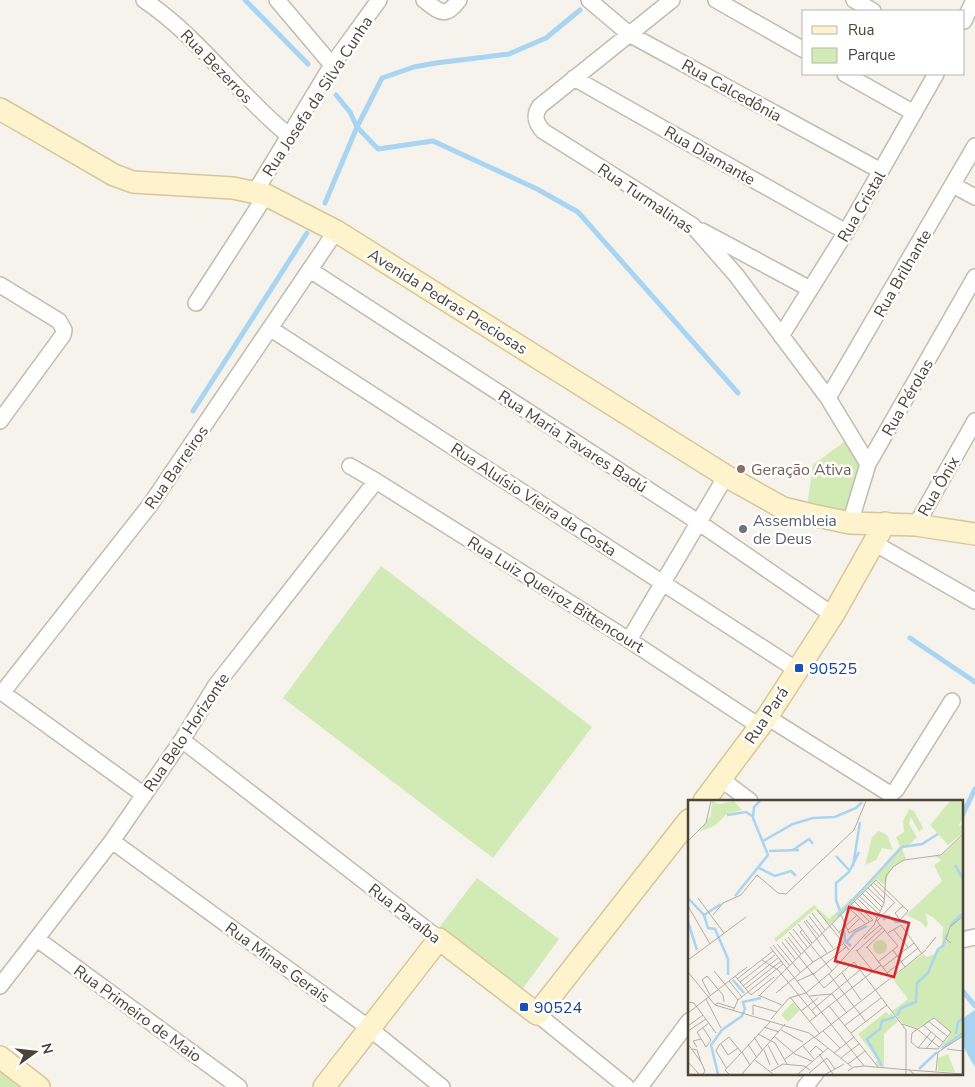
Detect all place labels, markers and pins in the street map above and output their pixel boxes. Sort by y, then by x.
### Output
place label: Geração Ativa [751,459,851,481]
marker: Geração Ativa [735,463,747,475]
place label: Assembleia de Deus [753,510,837,550]
marker: Assembleia de Deus [737,523,749,535]
place label: 90525 [809,658,857,680]
marker: 90525 [793,662,805,674]
place label: 90524 [534,997,582,1019]
marker: 90524 [518,1001,530,1013]

